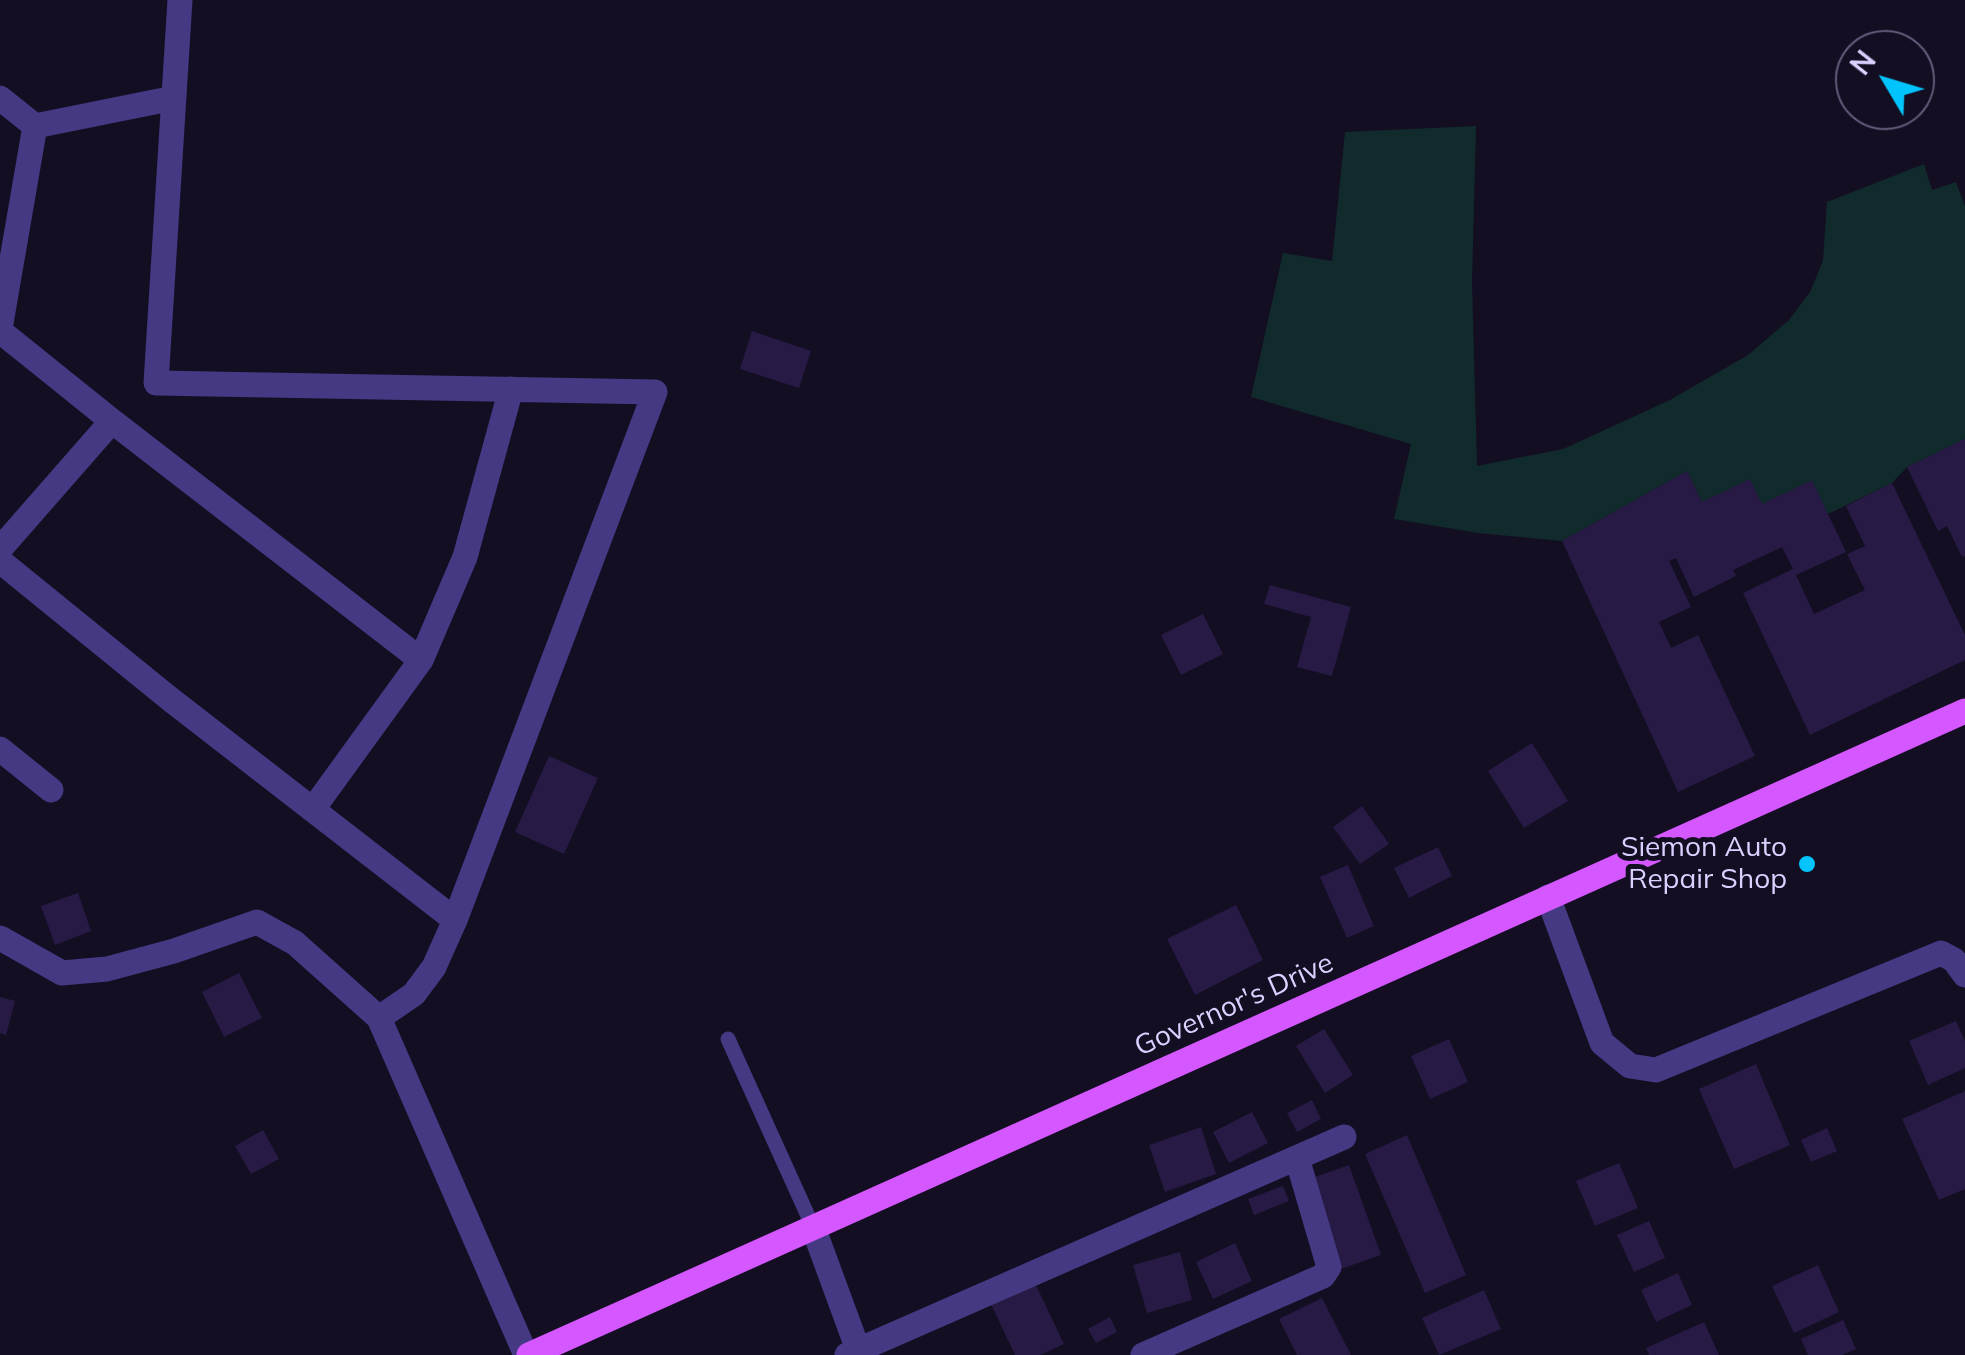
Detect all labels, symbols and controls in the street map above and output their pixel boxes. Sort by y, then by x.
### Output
north arrow [1835,30,1935,130]
text: N [1842,43,1883,82]
place label: Siemon Auto Repair Shop [1621,831,1787,897]
marker: Siemon Auto Repair Shop [1796,853,1818,875]
street label: Governor's Drive [1129,946,1339,1064]

